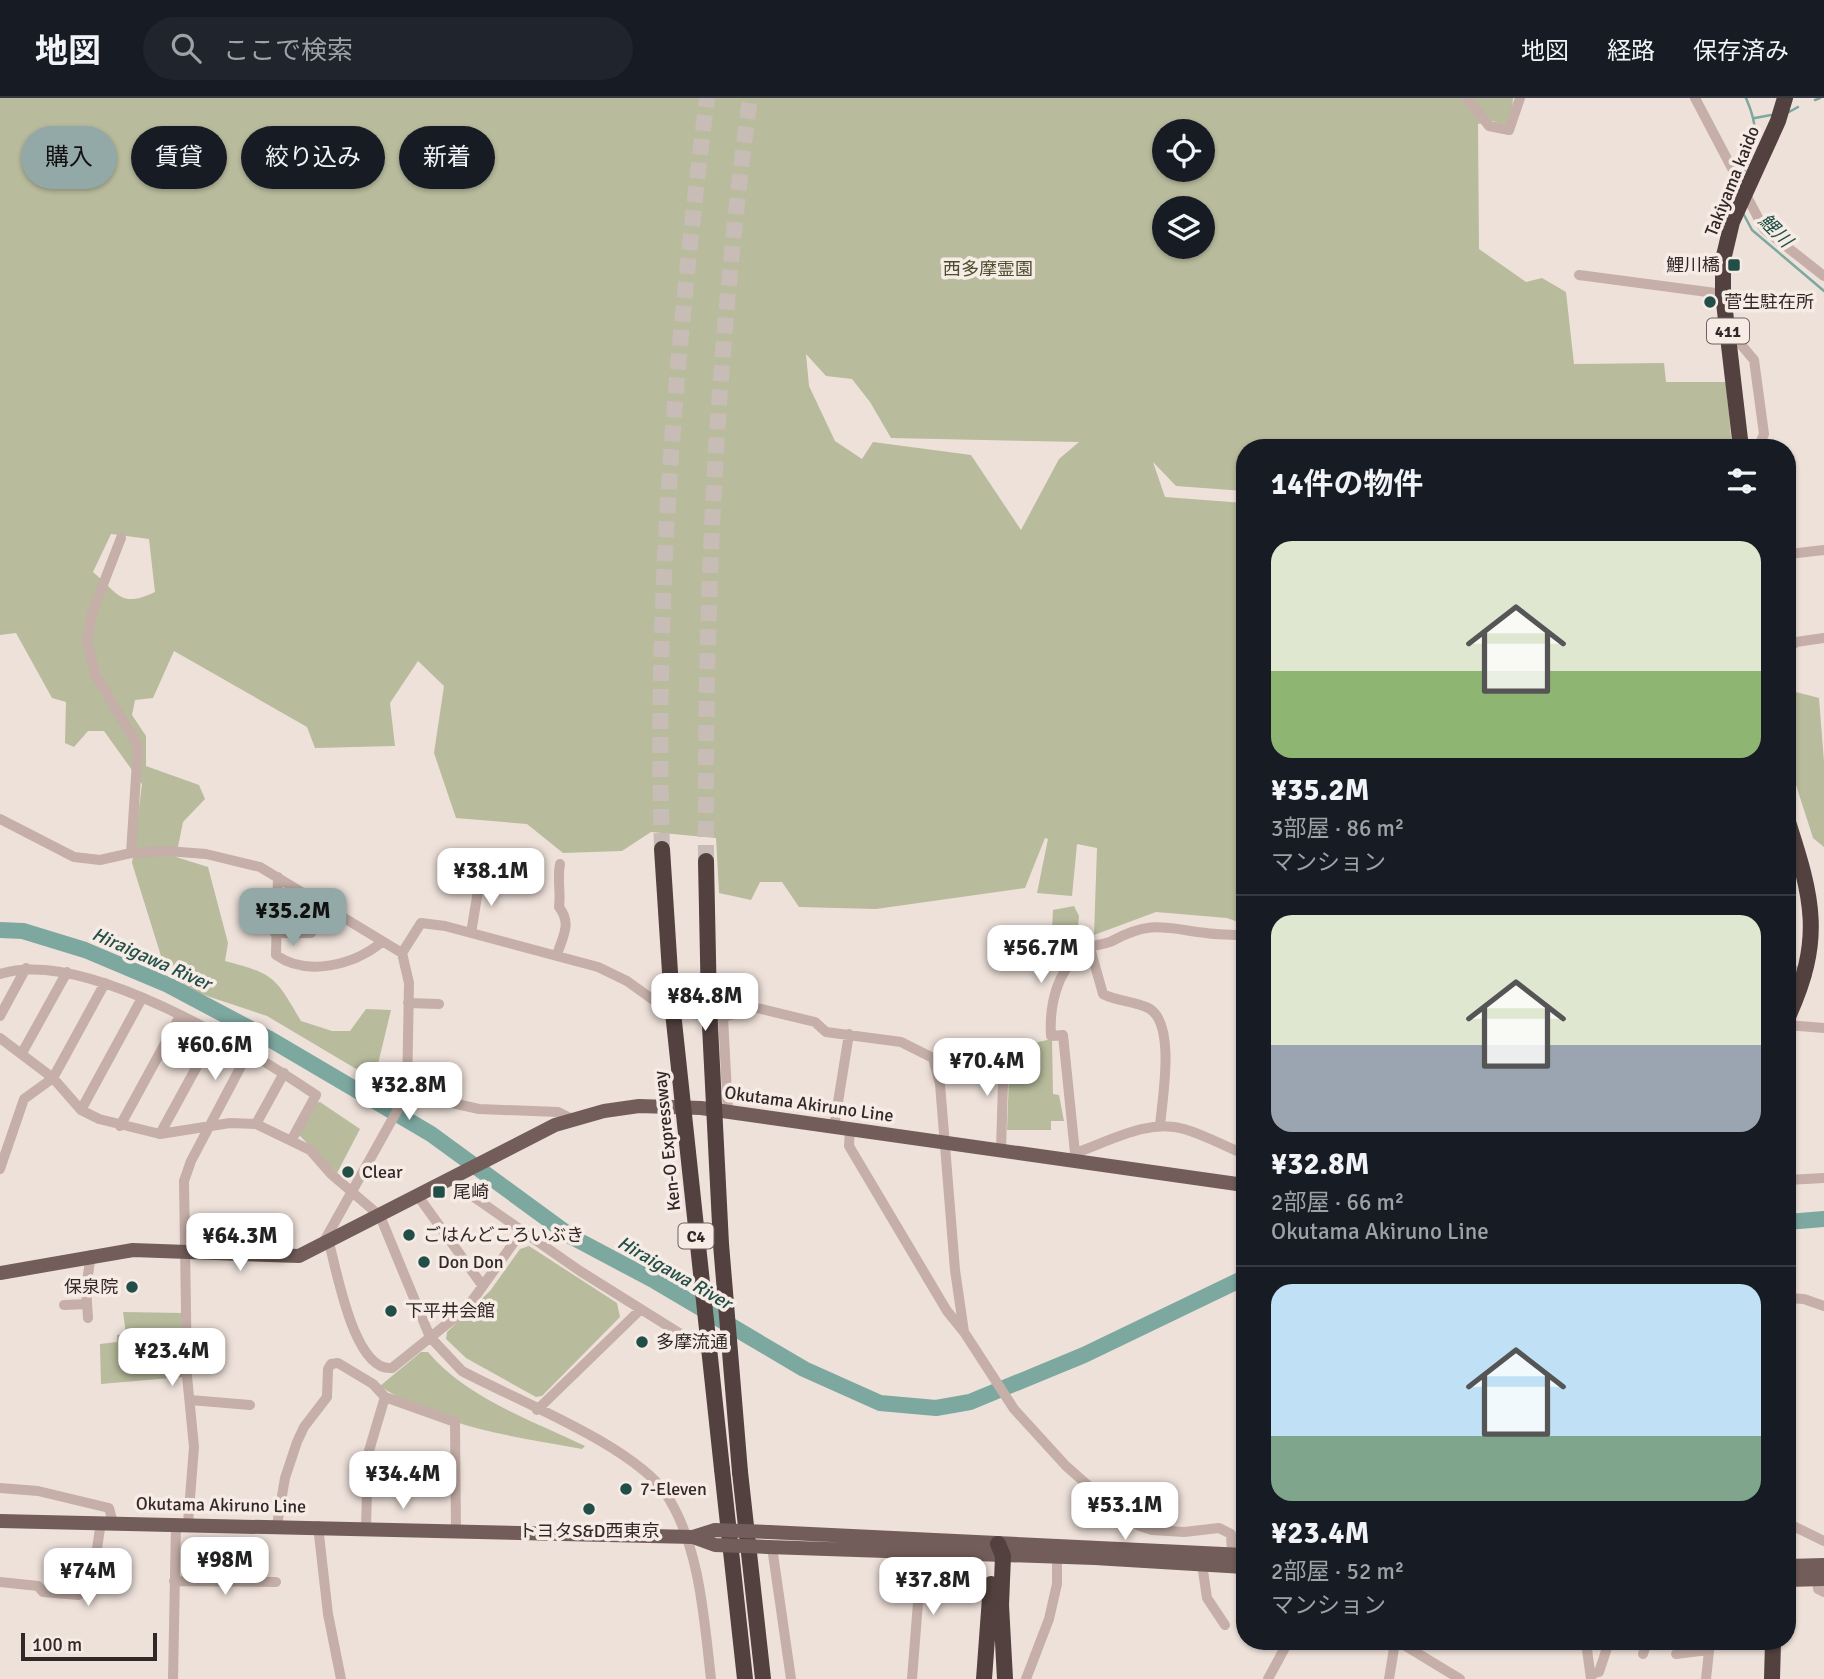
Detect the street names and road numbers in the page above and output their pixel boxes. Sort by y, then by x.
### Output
street label: Takiyama kaido [1700,123,1764,239]
road number: 411 [1707,318,1749,344]
street label: Ken-O Expressway [649,1069,685,1212]
street label: Okutama Akiruno Line [723,1081,895,1127]
road number: C4 [678,1224,714,1248]
street label: Okutama Akiruno Line [136,1493,306,1517]

